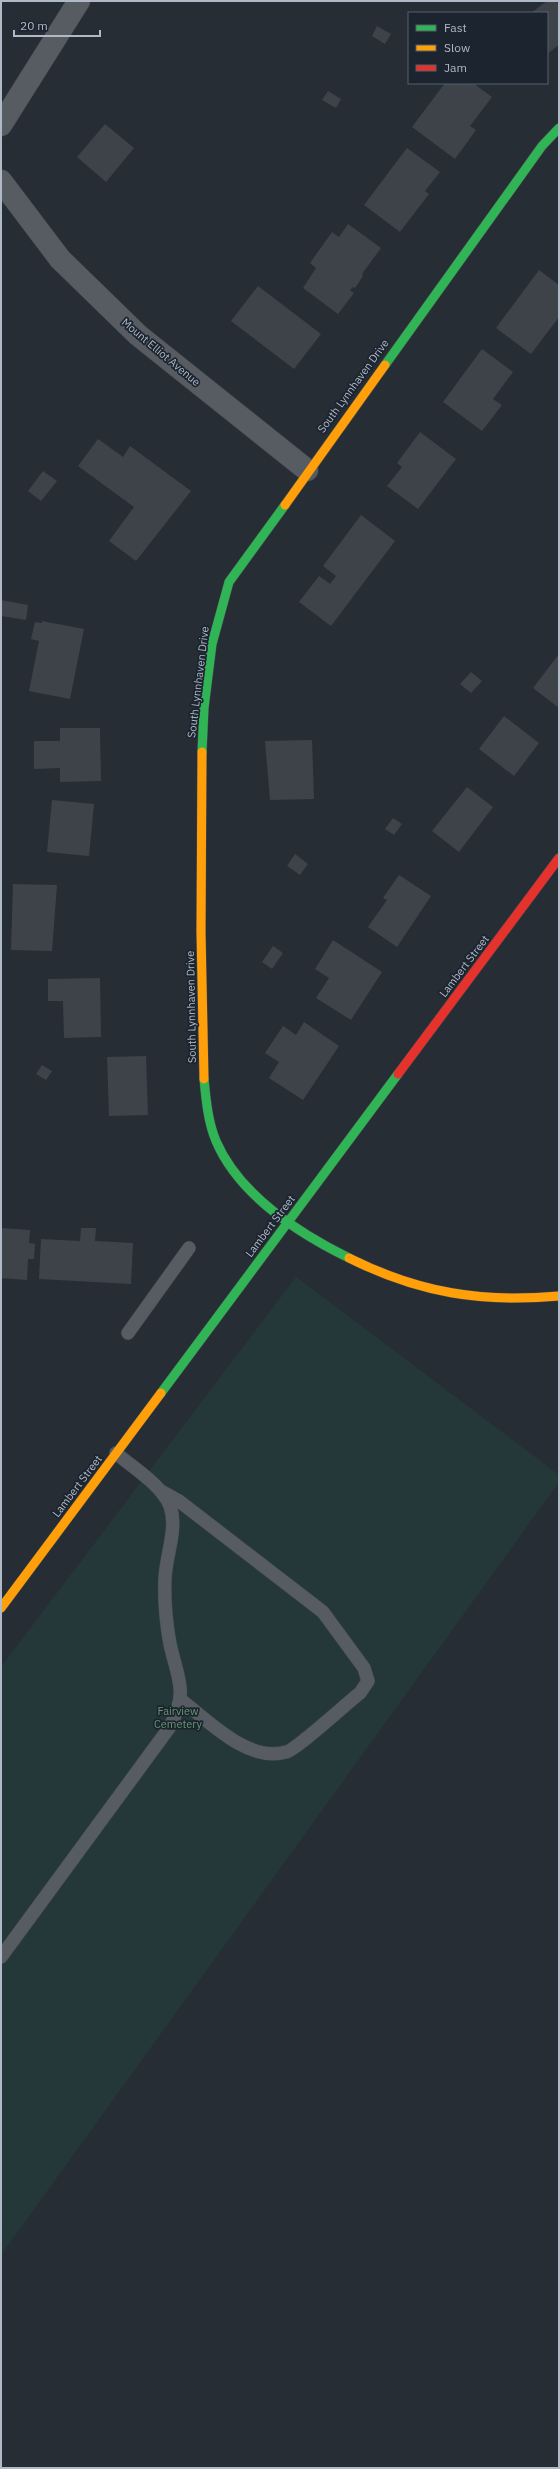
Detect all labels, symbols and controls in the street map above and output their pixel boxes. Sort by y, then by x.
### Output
scale bar [14,12,100,38]
legend [408,12,548,84]
text: 20 m [20,18,48,33]
text: Fast [444,20,467,35]
text: Slow [444,40,470,55]
text: Jam [444,60,467,75]
street label: Mount Elliot Avenue [119,315,203,389]
street label: South Lynnhaven Drive [314,336,392,436]
street label: South Lynnhaven Drive [184,625,212,739]
street label: Lambert Street [436,932,492,1000]
street label: South Lynnhaven Drive [183,951,199,1063]
street label: Lambert Street [242,1192,298,1260]
street label: Lambert Street [49,1452,105,1520]
park label: Fairview Cemetery [154,1704,203,1731]

